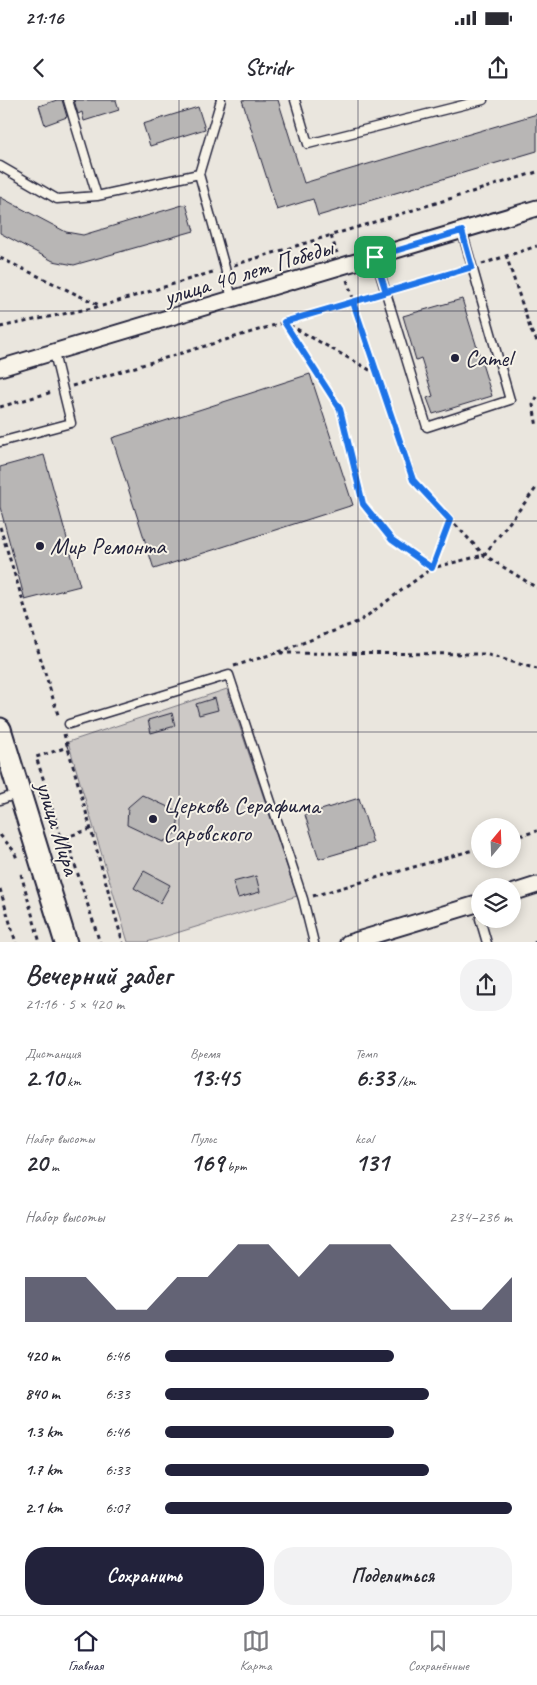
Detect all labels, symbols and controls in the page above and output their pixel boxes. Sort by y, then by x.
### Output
text: 21:16 [25,6,63,30]
icon: back [25,54,53,82]
text: Stridr [245,54,292,82]
icon: share [484,54,512,82]
street label: улица 40 лет Победы [158,231,338,313]
pin [354,236,396,278]
icon: arrive [361,243,389,271]
place label: Camel [465,343,516,373]
marker: Camel [449,352,461,364]
place label: Мир Ремонта [50,531,167,561]
marker: Мир Ремонта [34,540,46,552]
street label: улица Мира [29,776,87,880]
place label: Церковь Серафима Саровского [163,790,322,848]
marker: Церковь Серафима Саровского [147,813,159,825]
north arrow [471,818,521,868]
map controls [471,818,521,928]
button: layers [471,878,521,928]
text: Вечерний забег [25,957,172,992]
button: share [460,959,512,1011]
text: 21:16 · 5 × 420 m [25,994,124,1014]
text: Дистанция [25,1045,81,1062]
text: Время [190,1045,220,1062]
text: Темп [355,1045,378,1062]
text: 2.10 [25,1062,64,1094]
text: 13:45 [190,1062,240,1094]
text: 6:33 [355,1062,394,1094]
text: km [64,1073,81,1090]
text: /km [394,1073,416,1090]
text: Набор высоты [25,1130,94,1147]
text: Пульс [190,1130,217,1147]
text: kcal [355,1130,374,1147]
text: 20 [25,1147,48,1179]
text: 169 [190,1147,224,1179]
text: 131 [355,1147,389,1179]
text: m [48,1158,59,1175]
text: bpm [224,1158,247,1175]
text: Набор высоты [25,1207,104,1227]
text: 234–236 m [449,1207,512,1227]
text: 420 m [25,1346,60,1366]
text: 6:46 [105,1346,130,1366]
text: 840 m [25,1384,60,1404]
text: 6:33 [105,1384,130,1404]
text: 1.3 km [25,1422,62,1442]
text: 6:46 [105,1422,130,1442]
text: 1.7 km [25,1460,62,1480]
text: 6:33 [105,1460,130,1480]
text: 2.1 km [25,1498,62,1518]
text: 6:07 [105,1498,130,1518]
button: Сохранить [25,1547,264,1605]
button: Поделиться [274,1547,512,1605]
tab: Главная [68,1627,103,1674]
tab: Карта [240,1627,272,1674]
tab: Сохранённые [408,1627,469,1674]

